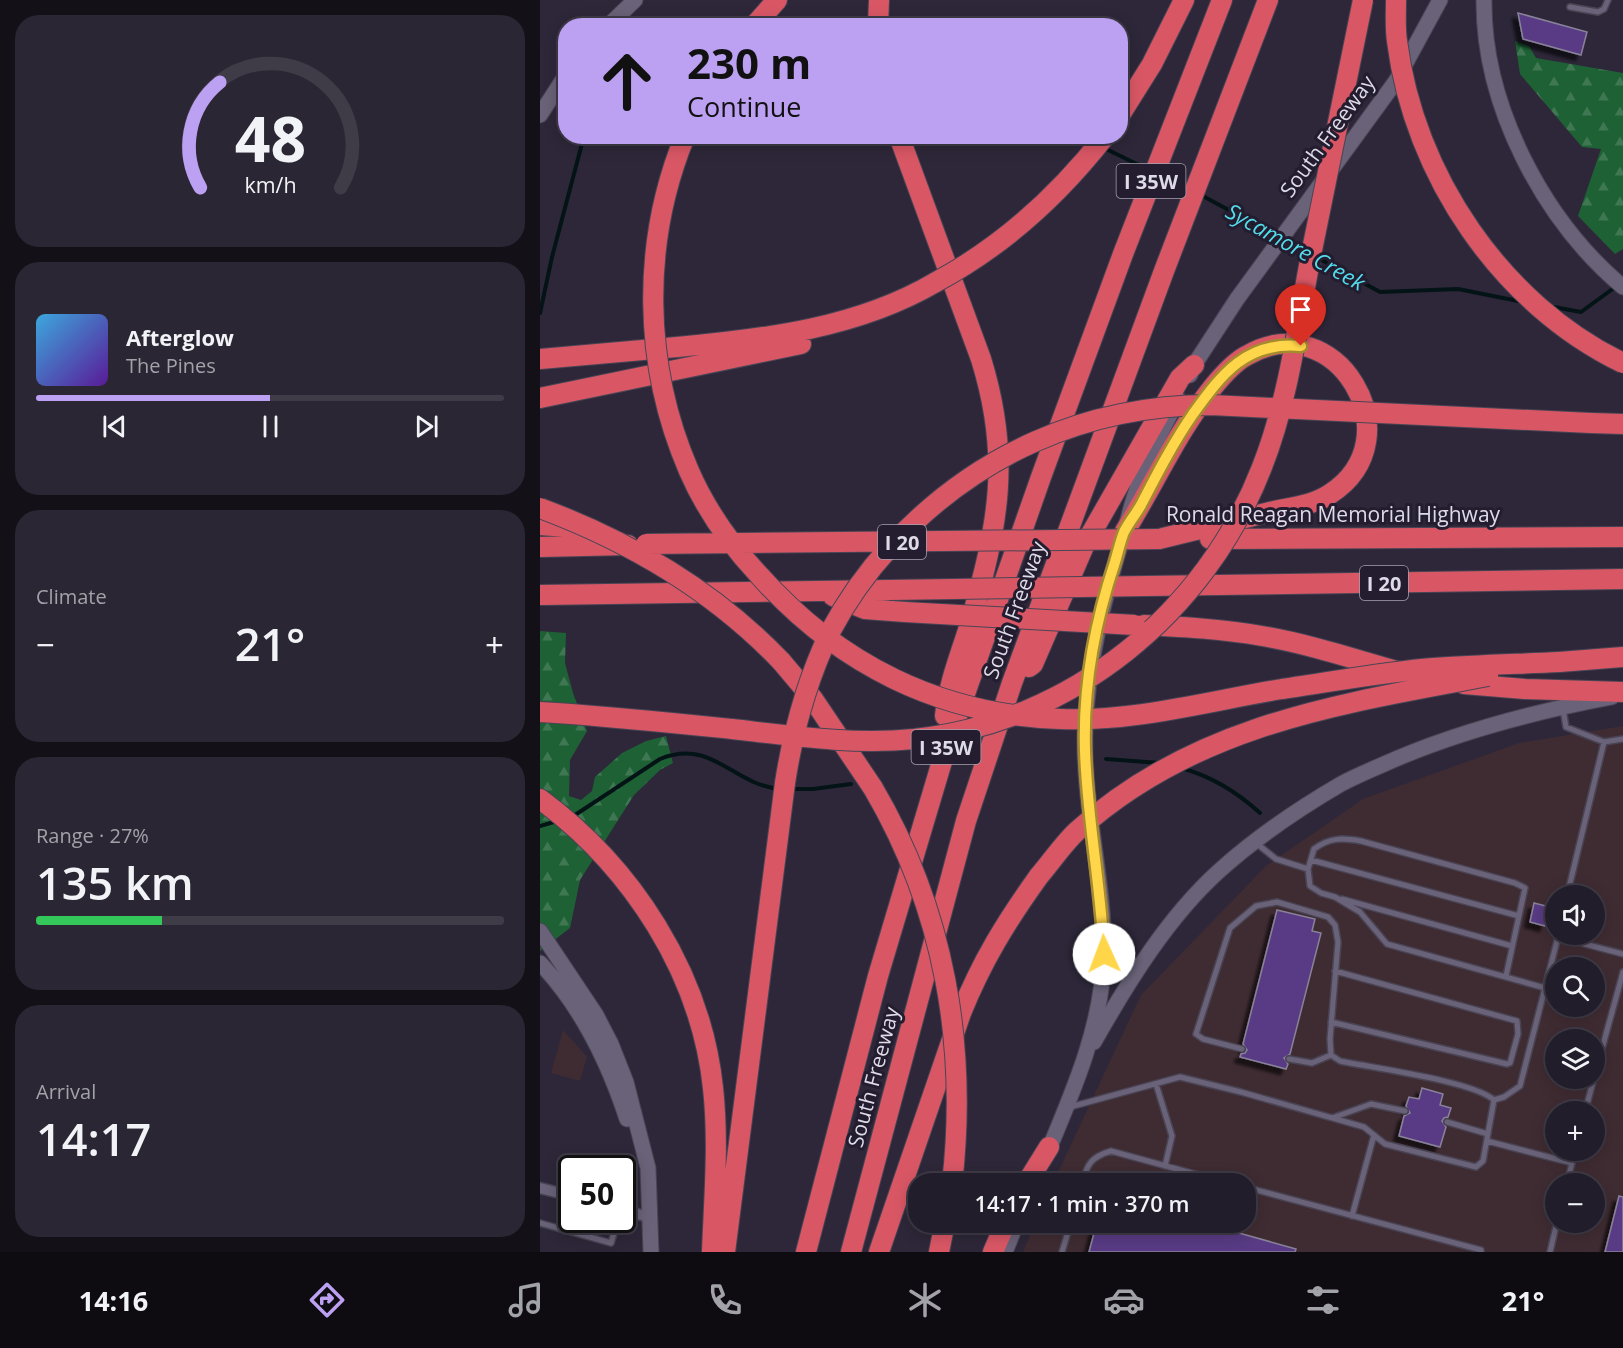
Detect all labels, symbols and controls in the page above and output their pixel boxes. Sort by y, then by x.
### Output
text: 230 m [687,34,811,91]
icon: ahead [588,42,666,120]
street label: South Freeway [1273,69,1381,203]
text: Continue [687,88,802,125]
text: 48 [234,95,306,180]
road number: I 35W [1116,164,1186,198]
text: km/h [244,171,296,200]
water label: Sycamore Creek [1221,195,1372,297]
pin [1275,284,1326,346]
icon: arrive [1284,293,1317,326]
text: Afterglow [126,322,234,352]
text: The Pines [126,352,216,379]
icon: previous [98,410,131,443]
icon: pause [254,410,287,443]
icon: next [410,410,443,443]
street label: Ronald Reagan Memorial Highway [1166,500,1501,528]
road number: I 20 [878,525,926,559]
street label: South Freeway [976,537,1052,683]
road number: I 20 [1360,566,1408,600]
text: Climate [36,583,107,610]
text: 21° [235,613,305,674]
text: − [36,622,55,667]
text: + [485,622,504,667]
road number: I 35W [912,730,980,764]
text: Range · 27% [36,822,149,849]
text: 135 km [36,852,194,913]
map controls [1545,885,1605,1233]
button: sound [1545,885,1605,945]
position arrow [1072,922,1136,986]
button: search [1545,957,1605,1017]
street label: South Freeway [841,1003,905,1150]
button: layers [1545,1029,1605,1089]
text: Arrival [36,1078,96,1105]
button: + [1545,1101,1605,1161]
text: 14:17 [36,1108,151,1169]
speed limit sign: 50 [558,1155,636,1233]
button: − [1545,1173,1605,1233]
text: 14:17 · 1 min · 370 m [974,1188,1190,1218]
icon: directions [306,1279,348,1321]
icon: music [505,1279,547,1321]
icon: phone [704,1279,746,1321]
icon: climate [904,1279,946,1321]
icon: car [1103,1279,1145,1321]
icon: filters [1302,1279,1344,1321]
text: 14:16 [79,1282,148,1319]
text: 21° [1502,1282,1544,1319]

